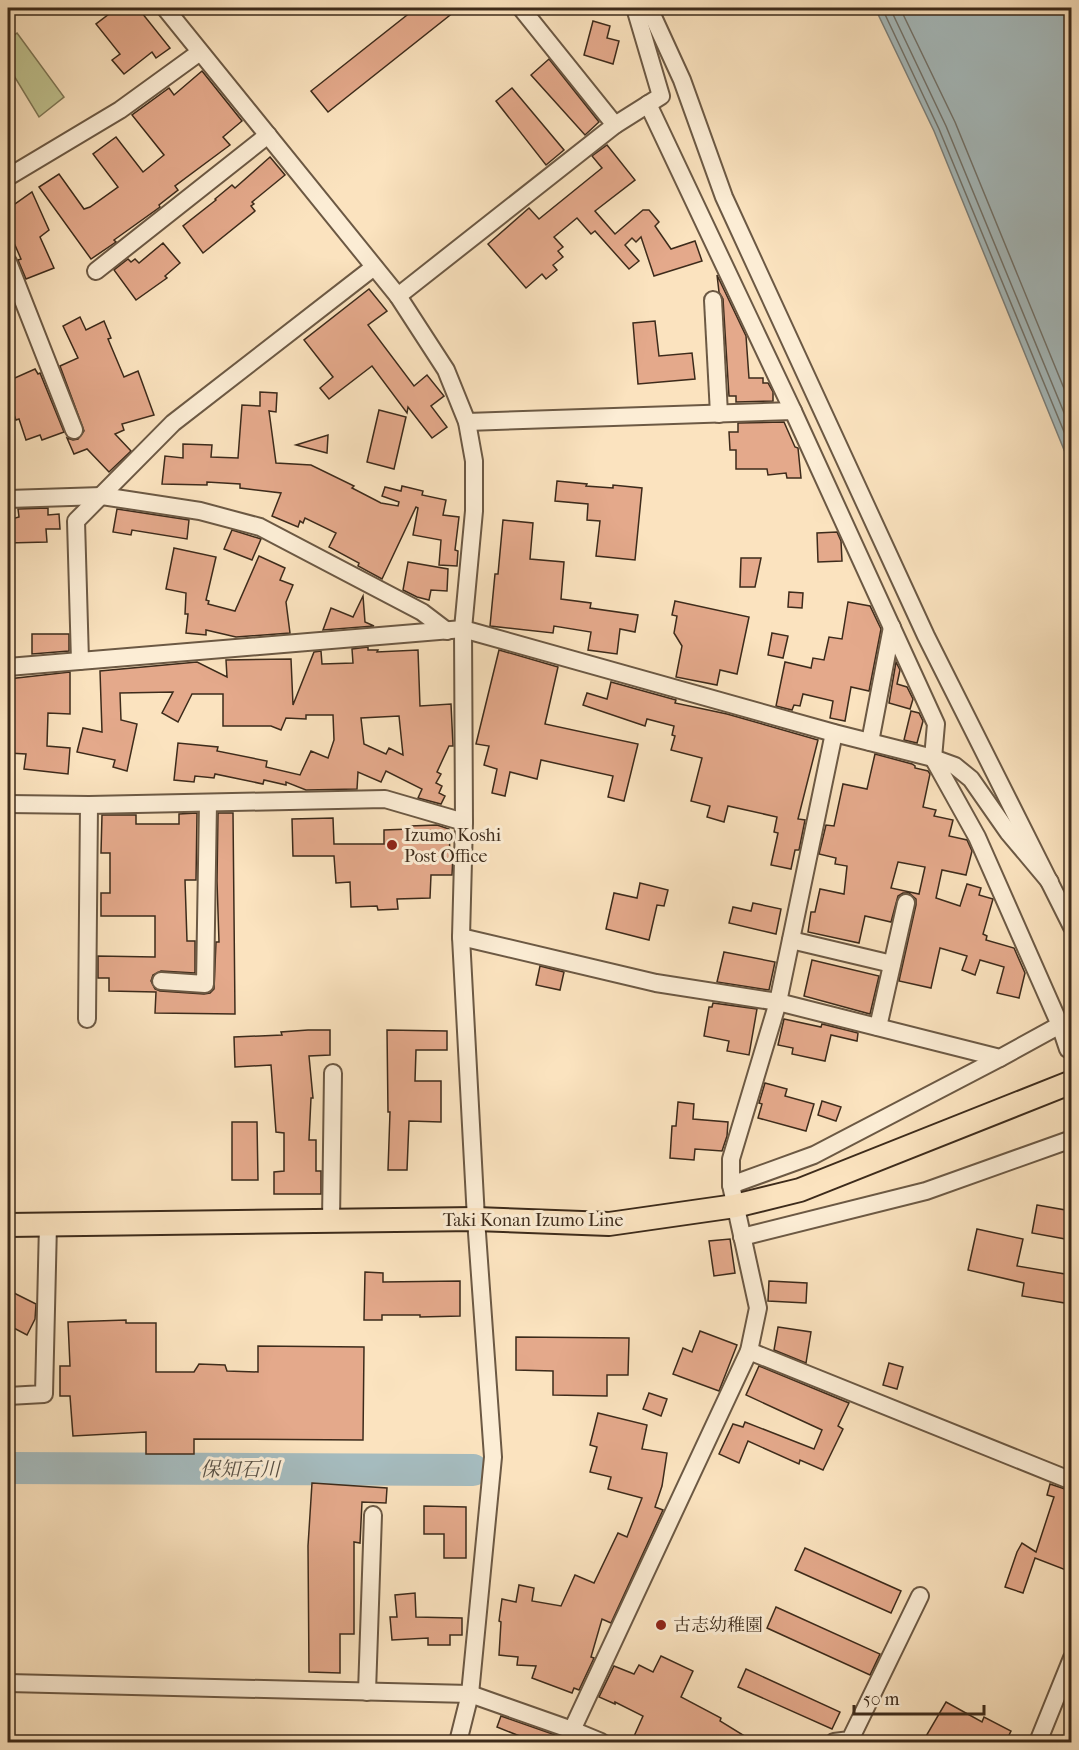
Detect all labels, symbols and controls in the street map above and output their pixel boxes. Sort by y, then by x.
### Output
place label: Izumo Koshi Post Office [404,825,502,867]
marker: Izumo Koshi Post Office [385,838,399,852]
street label: Taki Konan Izumo Line [443,1210,623,1231]
water label: 保知石川 [200,1458,282,1481]
place label: 古志幼稚園 [673,1615,763,1636]
marker: 古志幼稚園 [654,1618,668,1632]
scale bar [854,1678,984,1716]
text: 50 m [863,1689,900,1710]

